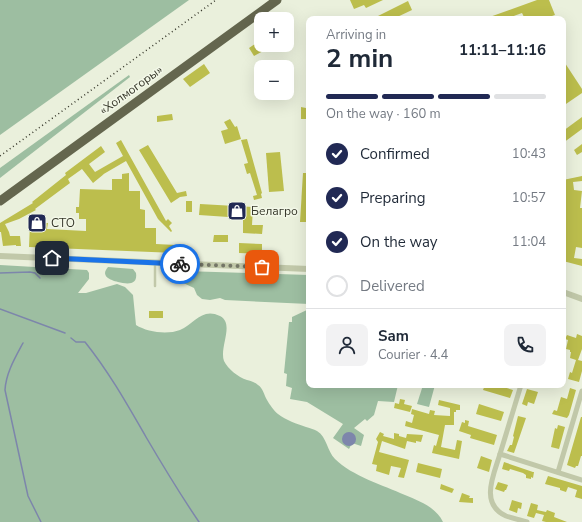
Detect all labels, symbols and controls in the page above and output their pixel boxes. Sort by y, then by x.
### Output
map controls [254,12,294,100]
button: + [254,12,294,52]
text: Arriving in [326,26,386,44]
text: 11:11–11:16 [459,40,546,60]
text: 2 min [326,41,393,76]
button: − [254,60,294,100]
street label: «Холмогоры» [96,62,166,118]
text: On the way · 160 m [326,105,441,123]
icon: check [326,143,348,165]
text: Confirmed [360,144,430,164]
text: 10:43 [512,145,546,163]
icon: check [326,187,348,209]
text: Preparing [360,188,425,208]
text: 10:57 [512,189,546,207]
shop icon: Белагро [226,200,248,222]
place label: Белагро [251,203,298,219]
shop icon: СТО [26,212,48,234]
place label: СТО [51,215,75,231]
icon: check [326,231,348,253]
text: On the way [360,232,438,252]
text: 11:04 [512,233,546,251]
pin [35,241,69,275]
courier [160,244,200,284]
icon: home [41,247,63,269]
pin [245,250,279,284]
icon: bike [169,253,191,275]
icon: bag [251,256,273,278]
text: Delivered [360,276,425,296]
button: person [326,324,368,366]
button: phone [504,324,546,366]
text: Sam [378,326,409,346]
text: Courier · 4.4 [378,346,448,364]

